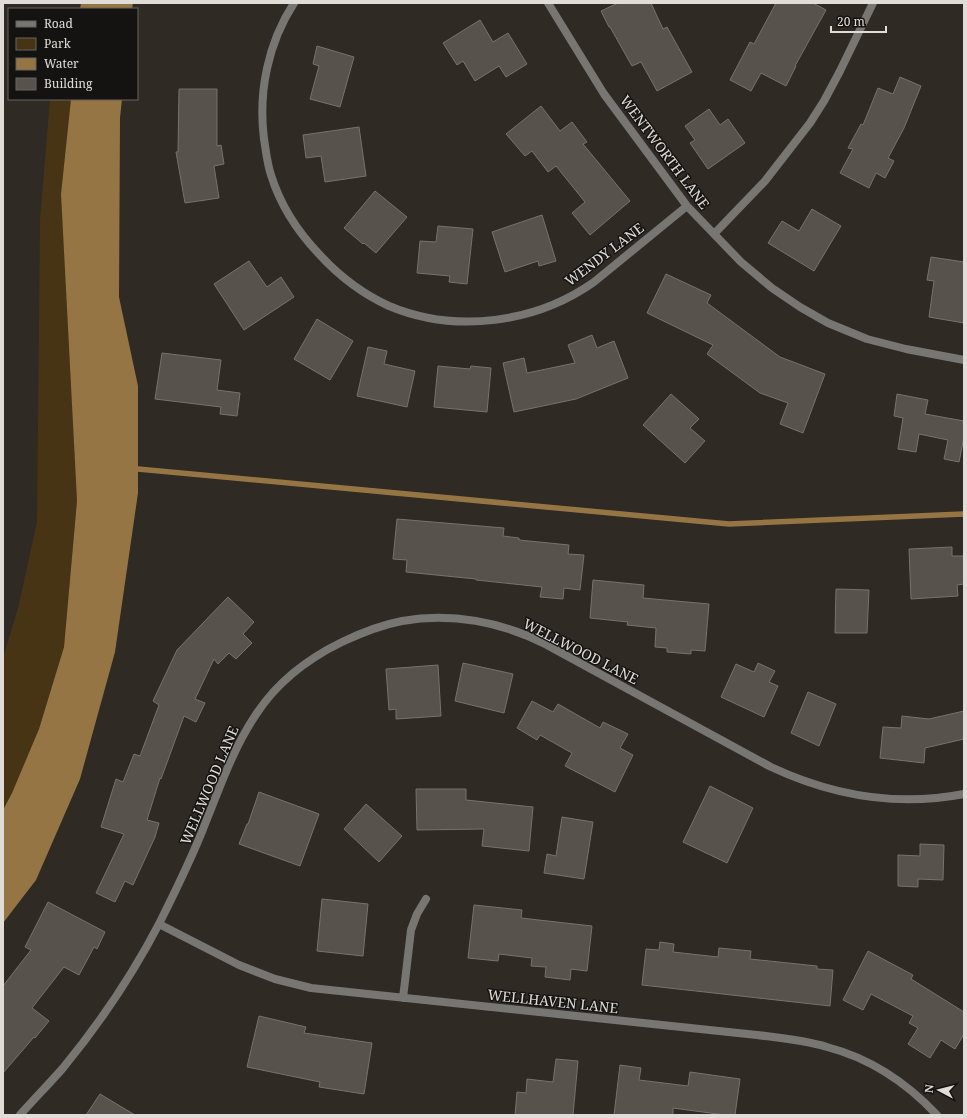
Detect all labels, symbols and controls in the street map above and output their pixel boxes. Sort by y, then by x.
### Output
legend [8,8,138,100]
scale bar [831,8,886,34]
text: 20 m [837,13,865,30]
text: Road [44,15,74,32]
text: Park [44,35,72,52]
text: Water [44,55,79,72]
text: Building [44,75,93,92]
street label: WENTWORTH LANE [616,91,714,213]
street label: WENDY LANE [561,218,648,290]
street label: WELLWOOD LANE [520,614,642,688]
street label: WELLWOOD LANE [175,723,243,847]
street label: WELLHAVEN LANE [487,985,619,1017]
north arrow [919,1070,959,1110]
text: N [921,1083,937,1094]

